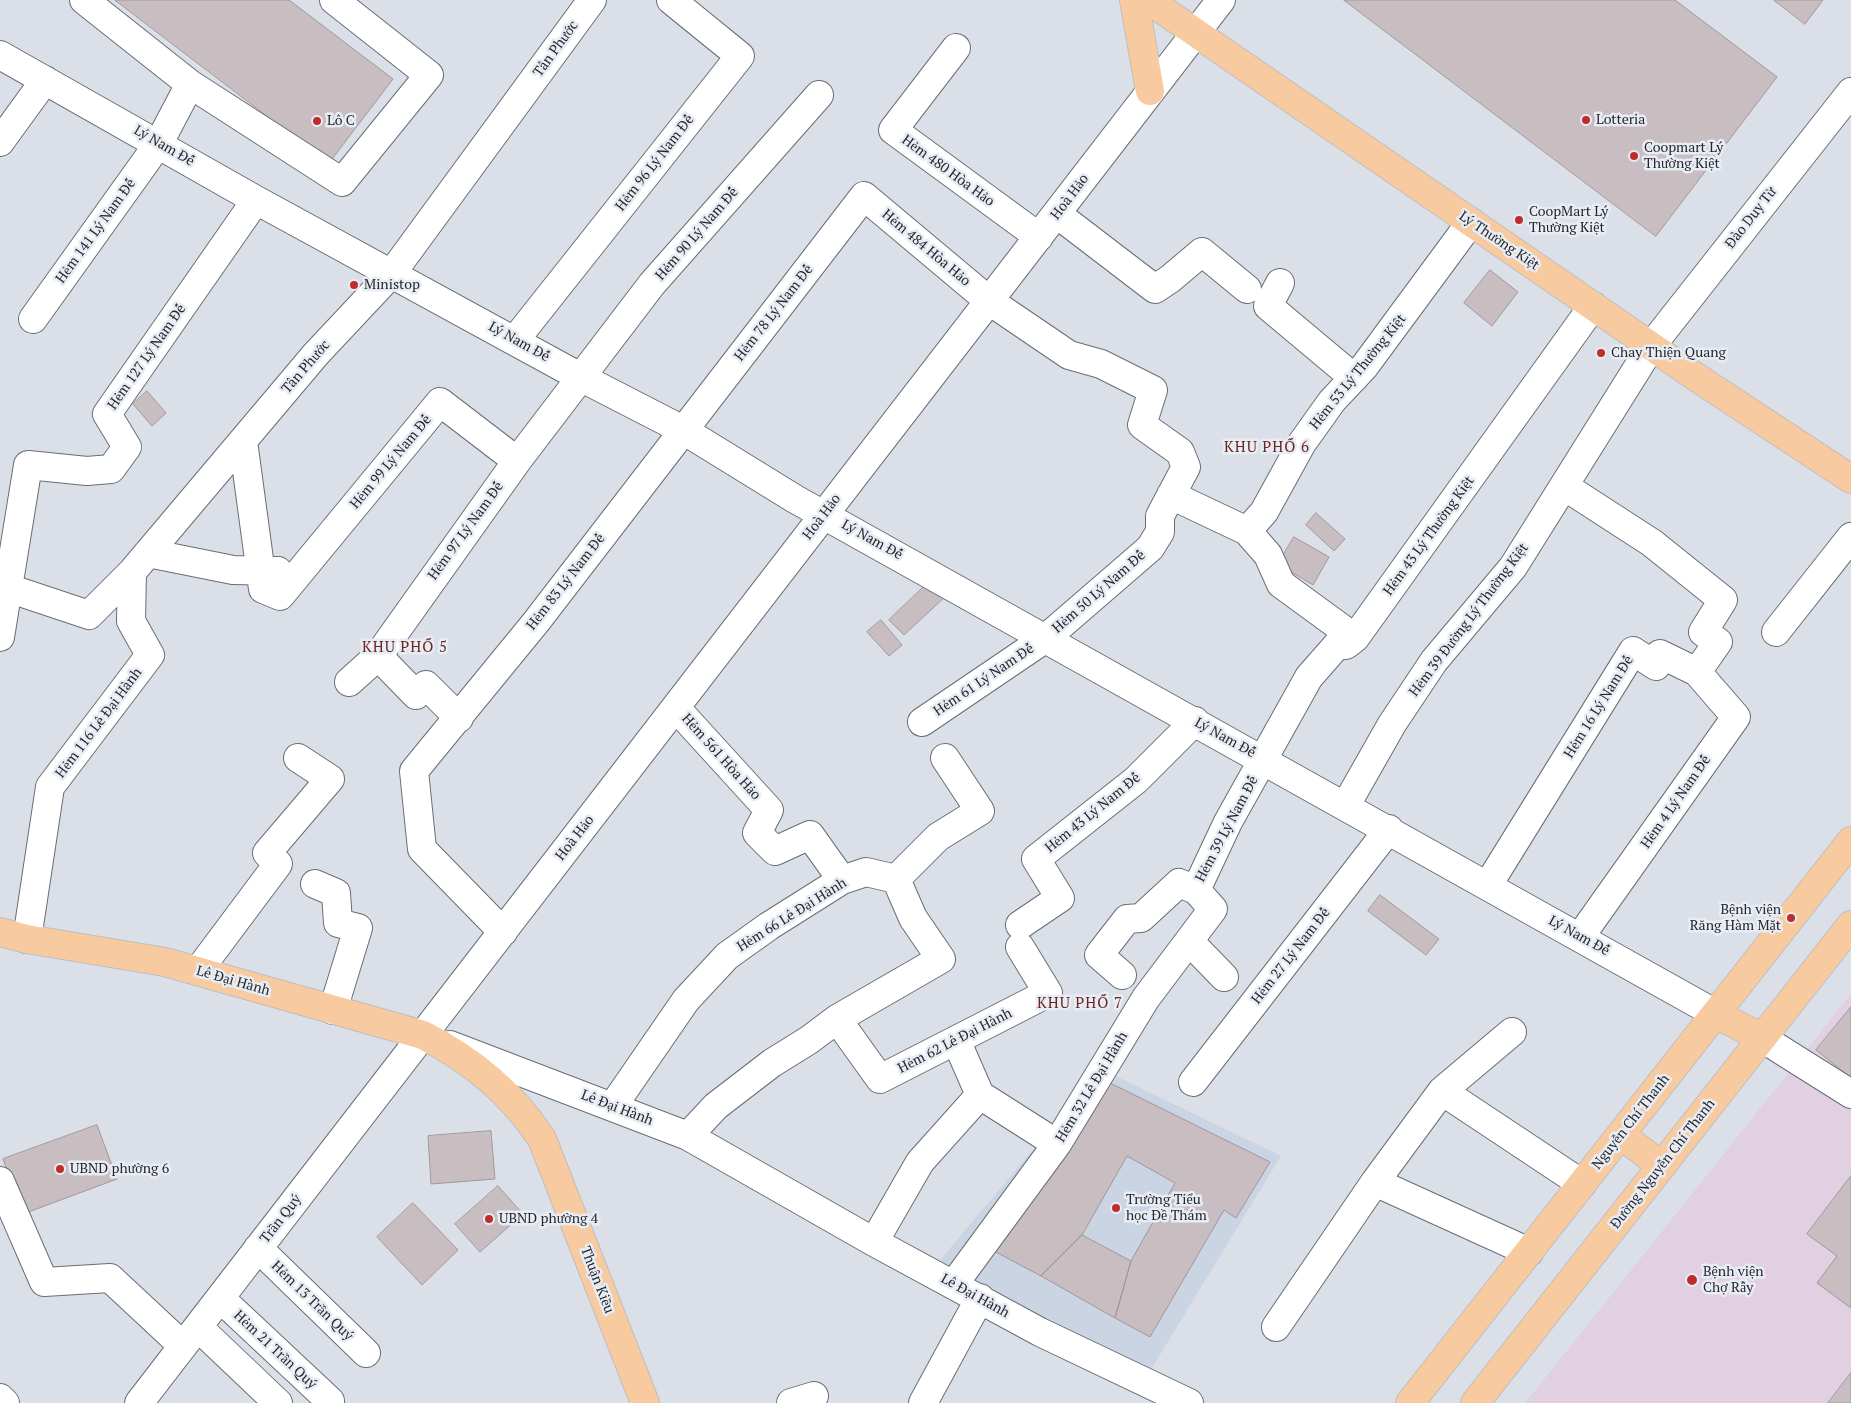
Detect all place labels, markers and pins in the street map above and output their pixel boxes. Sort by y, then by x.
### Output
place label: Lotteria [1596,112,1645,128]
place label: Lô C [327,113,355,129]
marker: Lotteria [1580,114,1592,126]
marker: Lô C [311,115,323,127]
place label: Coopmart Lý Thường Kiệt [1644,140,1723,172]
marker: Coopmart Lý Thường Kiệt [1628,150,1640,162]
place label: CoopMart Lý Thường Kiệt [1529,204,1608,236]
marker: CoopMart Lý Thường Kiệt [1513,214,1525,226]
place label: Ministop [364,277,420,293]
marker: Ministop [348,279,360,291]
place label: Chay Thiện Quang [1611,345,1726,361]
marker: Chay Thiện Quang [1595,347,1607,359]
place label: Bệnh viện Răng Hàm Mặt [1690,902,1781,934]
marker: Bệnh viện Răng Hàm Mặt [1785,912,1797,924]
place label: UBND phường 6 [70,1161,169,1177]
marker: UBND phường 6 [54,1163,66,1175]
place label: Trường Tiểu học Đề Thám [1126,1192,1207,1224]
marker: Trường Tiểu học Đề Thám [1110,1202,1122,1214]
place label: UBND phường 4 [499,1211,598,1227]
marker: UBND phường 4 [483,1213,495,1225]
place label: Bệnh viện Chợ Rẫy [1703,1264,1764,1296]
marker: Bệnh viện Chợ Rẫy [1685,1273,1699,1287]

